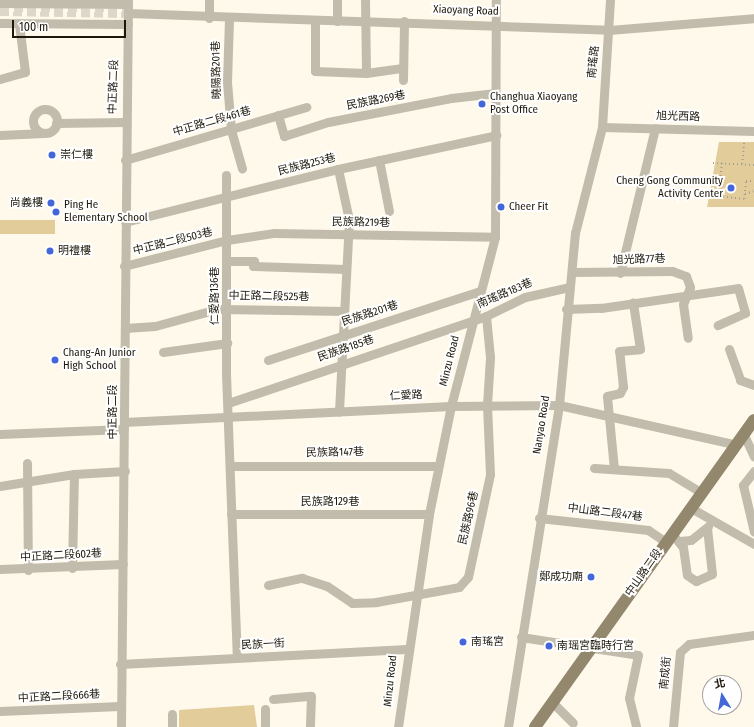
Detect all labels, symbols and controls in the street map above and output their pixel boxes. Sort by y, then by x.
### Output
street label: Xiaoyang Road [433,3,499,19]
scale bar [14,12,128,38]
text: 100 m [19,20,48,34]
street label: 曉陽路201巷 [210,41,224,99]
street label: 南瑤路 [586,45,602,79]
street label: 中正路二段 [106,59,122,115]
street label: 民族路269巷 [346,89,406,113]
place label: Changhua Xiaoyang Post Office [490,91,578,117]
marker: Changhua Xiaoyang Post Office [477,99,487,109]
street label: 中正路二段461巷 [171,105,253,139]
street label: 旭光西路 [656,110,700,124]
place label: 崇仁樓 [60,148,93,162]
marker: 崇仁樓 [47,150,57,160]
street label: 民族路253巷 [277,151,337,179]
place label: Cheng Gong Community Activity Center [616,175,723,201]
marker: Cheng Gong Community Activity Center [726,183,736,193]
place label: 尚義樓 [10,196,43,210]
marker: 尚義樓 [46,198,56,208]
place label: Ping He Elementary School [64,199,148,225]
place label: Cheer Fit [509,200,548,214]
marker: Cheer Fit [496,202,506,212]
marker: Ping He Elementary School [51,207,61,217]
street label: 民族路219巷 [332,216,390,230]
street label: 中正路二段503巷 [132,226,214,258]
place label: 明禮樓 [58,244,91,258]
marker: 明禮樓 [45,246,55,256]
street label: 旭光路77巷 [612,252,666,268]
street label: 仁愛路136巷 [208,267,222,325]
street label: 南瑤路183巷 [475,276,535,312]
street label: 中正路二段525巷 [228,290,310,304]
street label: 民族路201巷 [340,299,400,329]
street label: 民族路185巷 [316,333,376,365]
street label: Minzu Road [437,334,463,388]
place label: Chang-An Junior High School [63,347,136,373]
marker: Chang-An Junior High School [50,355,60,365]
street label: 中正路二段 [106,385,120,439]
street label: 仁愛路 [389,389,423,403]
street label: Nanyao Road [531,395,553,455]
street label: 民族路147巷 [306,446,364,460]
street label: 民族路96巷 [456,490,482,546]
street label: 民族路129巷 [301,495,359,509]
street label: 中山路二段47巷 [567,502,643,524]
street label: 中正路二段602巷 [20,547,102,565]
street label: 中山路二段 [623,547,665,599]
place label: 鄭成功廟 [539,570,583,584]
marker: 鄭成功廟 [586,572,596,582]
place label: 南瑤宮 [471,635,504,649]
street label: 民族一街 [241,637,285,653]
marker: 南瑤宮 [458,637,468,647]
place label: 南瑶宮臨時行宮 [557,639,634,653]
marker: 南瑶宮臨時行宮 [544,641,554,651]
street label: Minzu Road [382,655,400,707]
street label: 南成街 [658,656,674,690]
north arrow [702,675,742,715]
text: 北 [713,676,726,691]
street label: 中正路二段666巷 [18,688,100,706]

